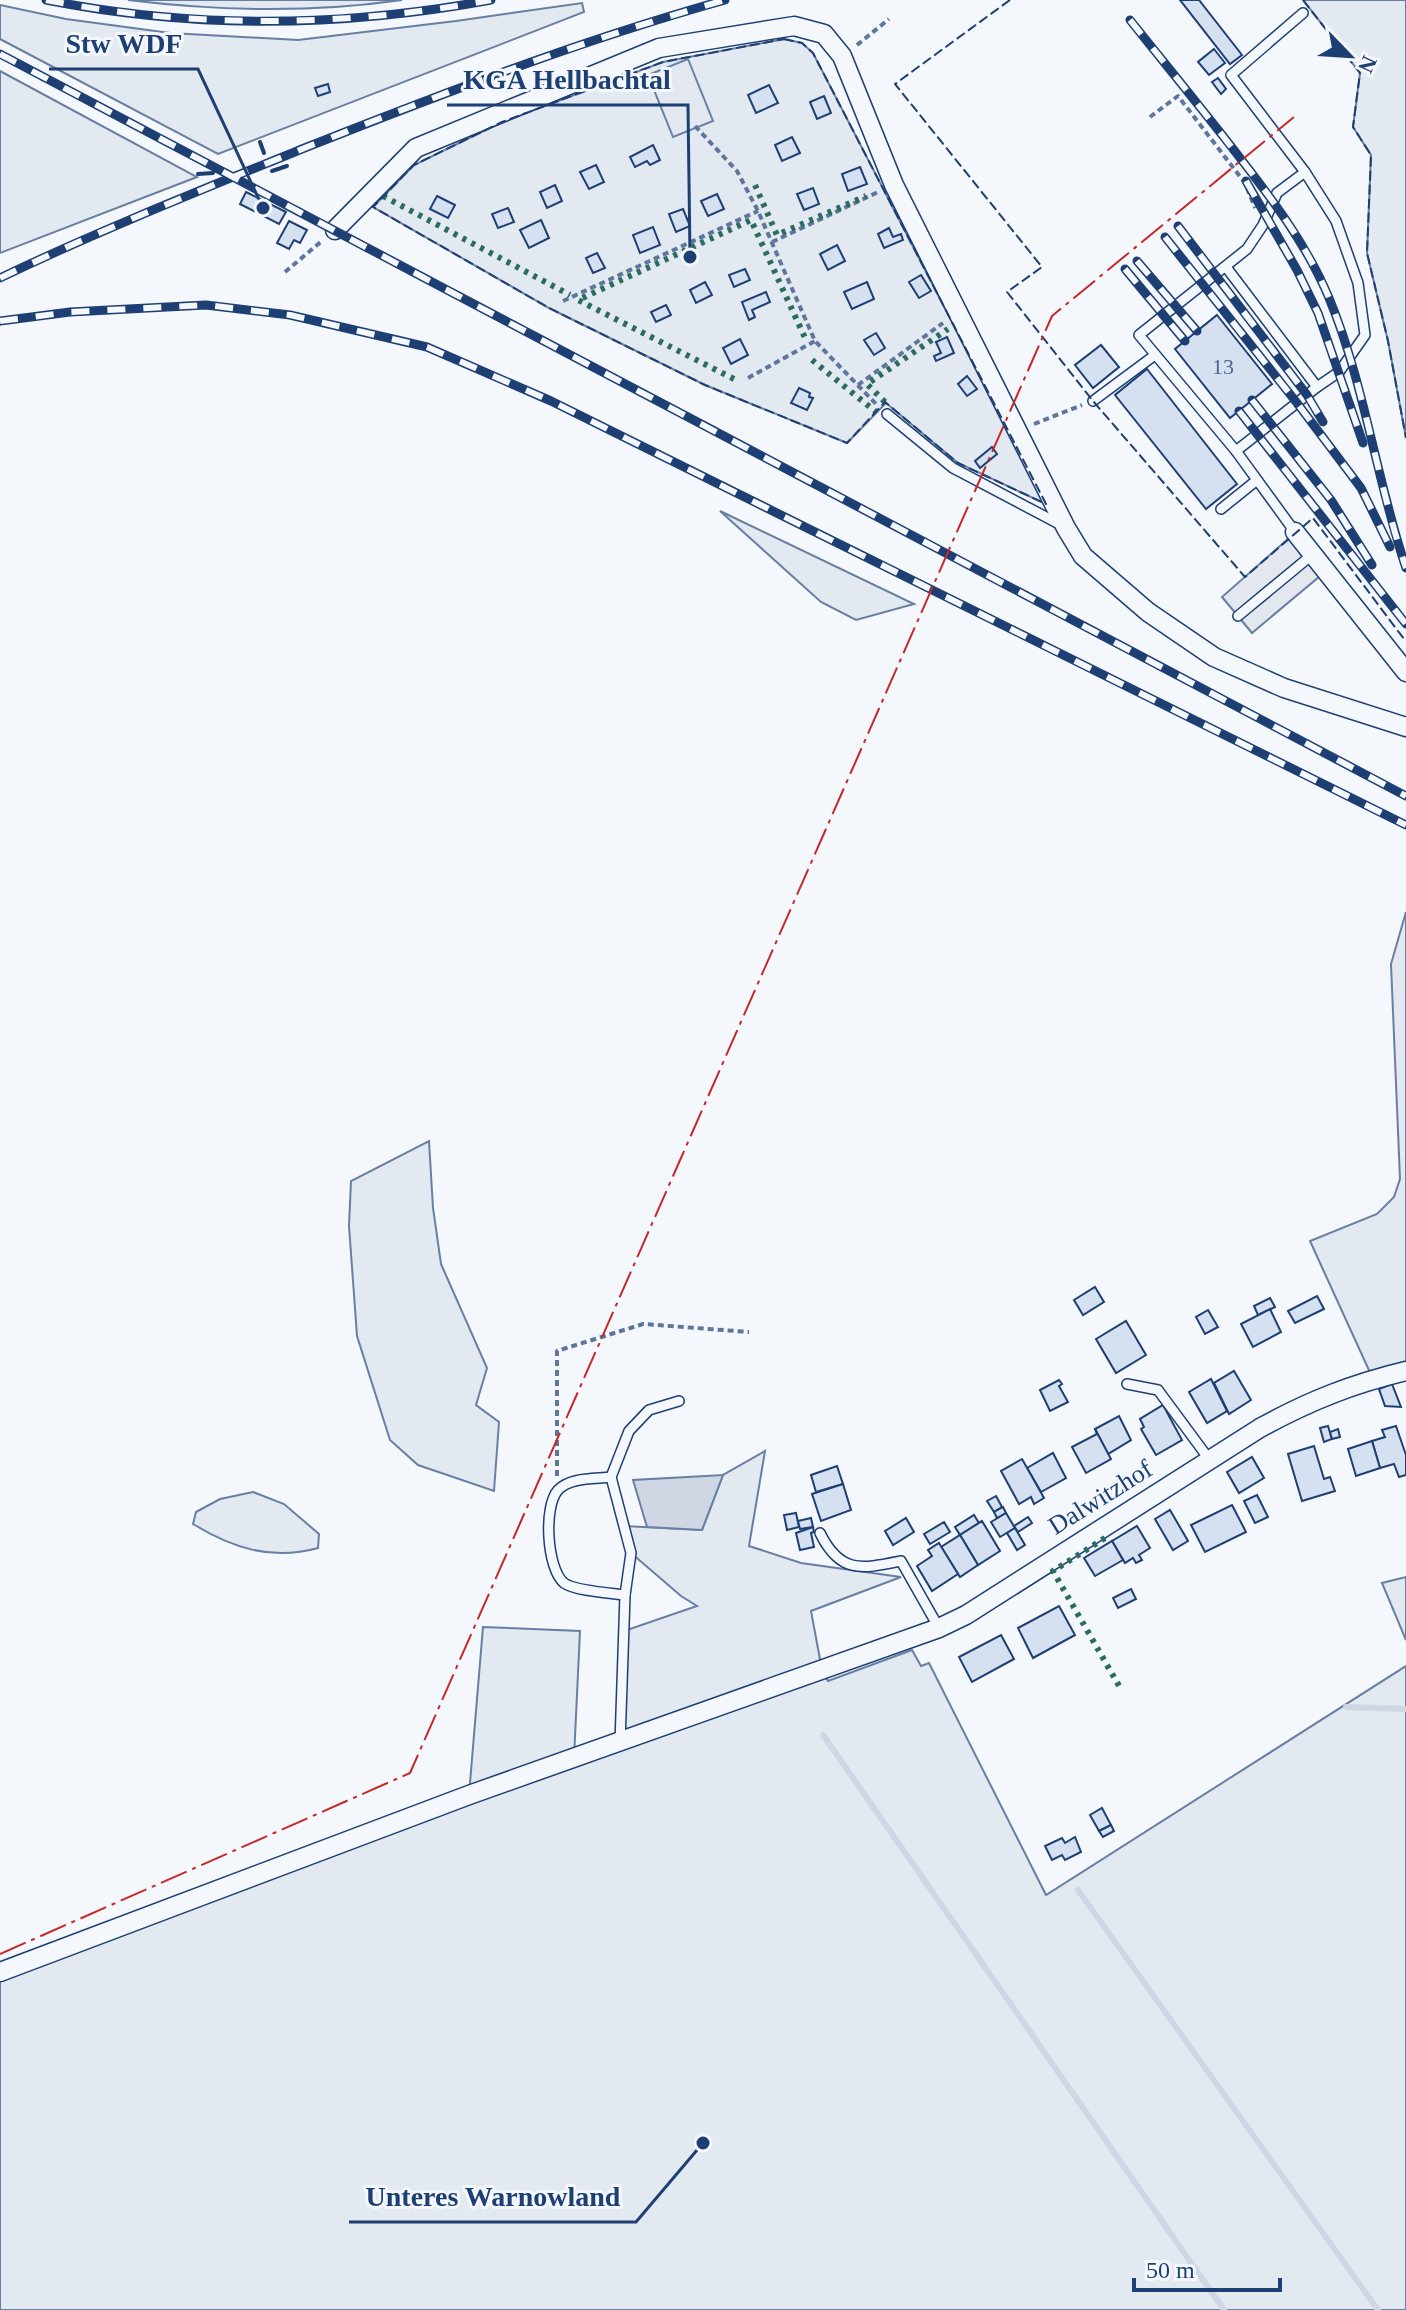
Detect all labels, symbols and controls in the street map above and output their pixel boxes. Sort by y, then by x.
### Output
north arrow [1310,16,1390,96]
callout: Stw WDF [49,17,198,69]
text: Stw WDF [66,28,182,59]
text: N [1353,52,1382,77]
callout: KGA Hellbachtal [447,53,688,105]
text: KGA Hellbachtal [463,64,671,95]
house number: 13 [1212,354,1234,379]
street label: Dalwitzhof [1043,1454,1158,1541]
callout: Unteres Warnowland [349,2170,636,2222]
text: Unteres Warnowland [366,2181,621,2212]
scale bar [1134,2242,1280,2292]
text: 50 m [1146,2257,1195,2283]

